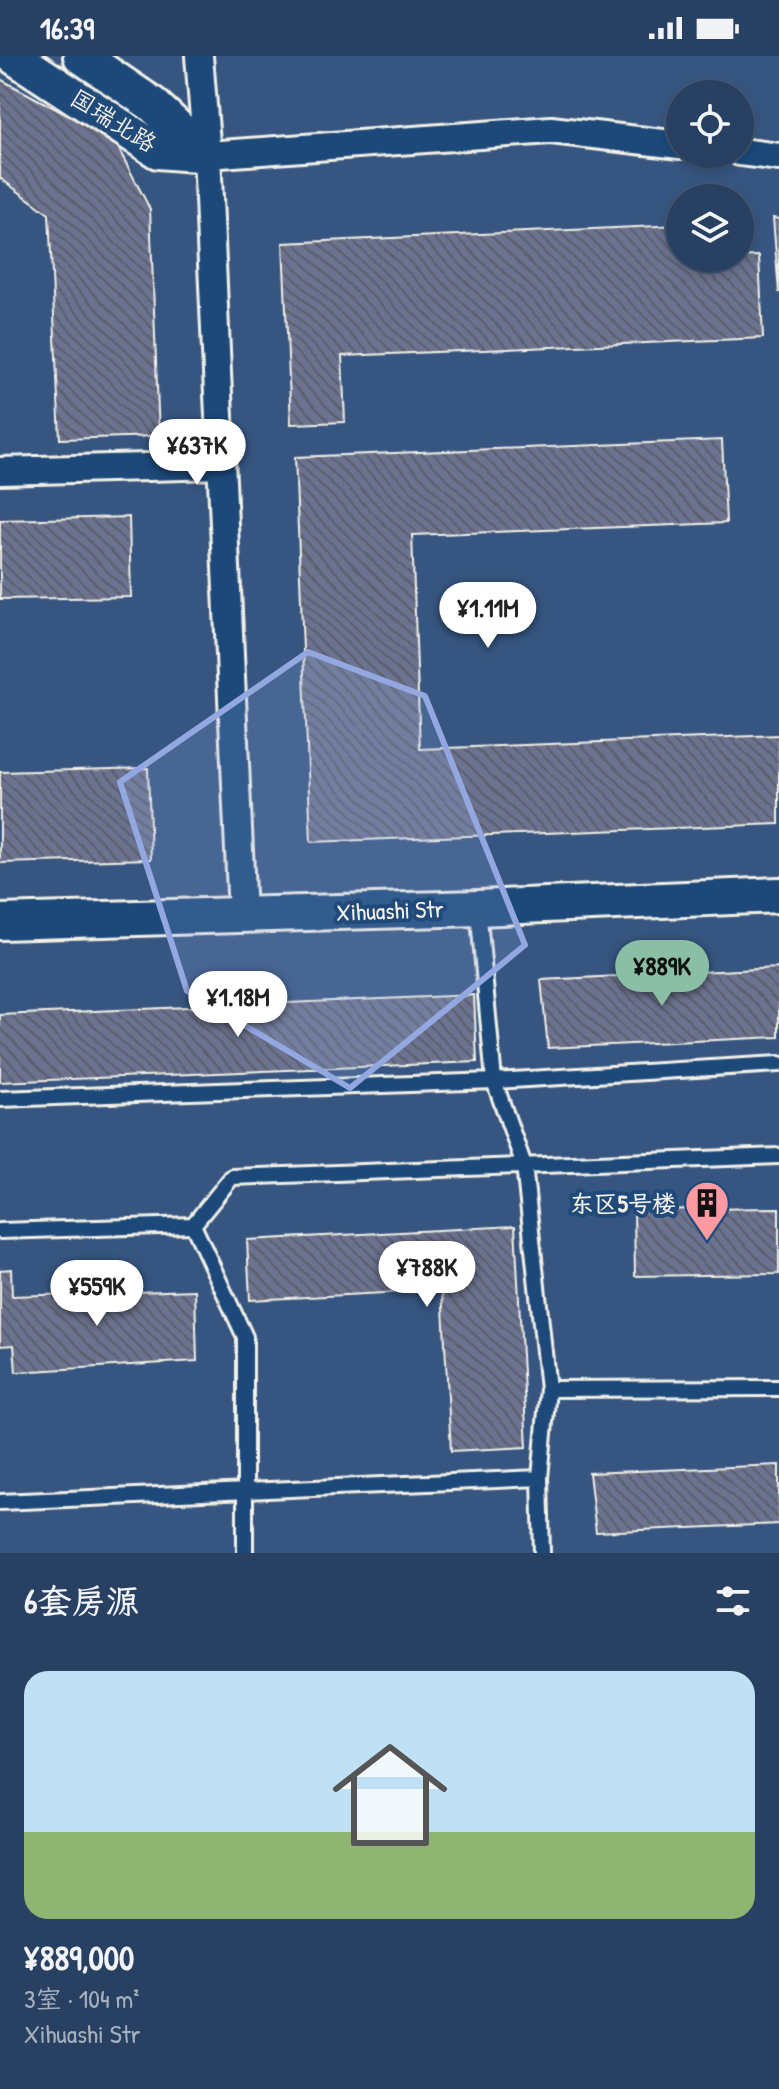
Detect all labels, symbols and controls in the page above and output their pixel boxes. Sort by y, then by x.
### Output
text: 16:39 [40,8,94,48]
map controls [666,80,754,272]
button: locate [666,80,754,168]
street label: 国瑞北路 [65,81,163,159]
button: layers [666,184,754,272]
pin: ¥637K [141,419,253,487]
text: ¥637K [167,427,227,462]
pin: ¥1.11M [423,582,553,650]
text: ¥1.11M [457,590,519,625]
street label: Xihuashi Str [336,892,444,928]
pin: ¥889K [606,940,718,1008]
text: ¥889K [633,948,691,983]
pin: ¥1.18M [173,971,303,1039]
text: ¥1.18M [206,979,270,1014]
building icon: 东区5号楼 [683,1179,731,1242]
place label: 东区5号楼 [570,1187,676,1219]
pin: ¥788K [371,1241,483,1309]
text: ¥788K [396,1249,458,1284]
pin: ¥559K [41,1260,153,1328]
text: ¥559K [68,1268,126,1303]
text: 6套房源 [24,1578,140,1624]
icon: filters [711,1579,755,1623]
icon: home [318,1723,462,1867]
text: ¥889,000 [24,1935,134,1981]
text: 3室 · 104 m² [24,1981,139,2016]
text: Xihuashi Str [24,2016,141,2051]

